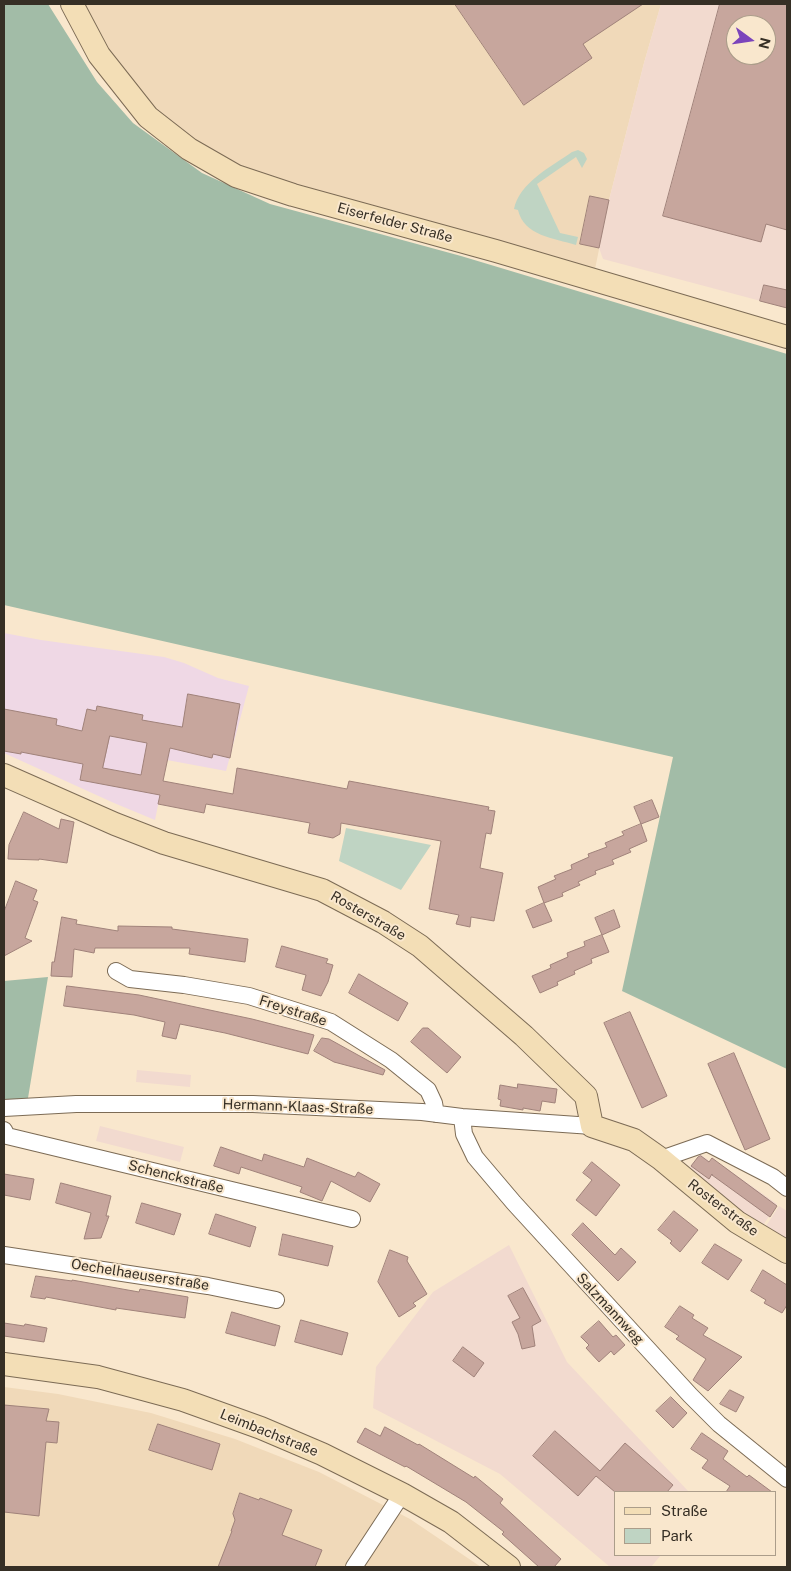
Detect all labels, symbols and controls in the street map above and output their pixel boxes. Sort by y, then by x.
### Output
north arrow [726,15,776,65]
text: N [755,36,774,51]
street label: Eiserfelder Straße [335,200,455,246]
street label: Rosterstraße [327,888,409,944]
street label: Freystraße [257,992,329,1030]
street label: Hermann-Klaas-Straße [222,1096,374,1118]
street label: Schenckstraße [127,1157,225,1197]
street label: Rosterstraße [684,1176,762,1240]
street label: Oechelhaeuserstraße [70,1256,210,1294]
street label: Salzmannweg [573,1270,647,1348]
street label: Leimbachstraße [217,1406,321,1460]
legend [614,1491,776,1556]
text: Straße [661,1502,708,1519]
text: Park [661,1527,693,1544]

